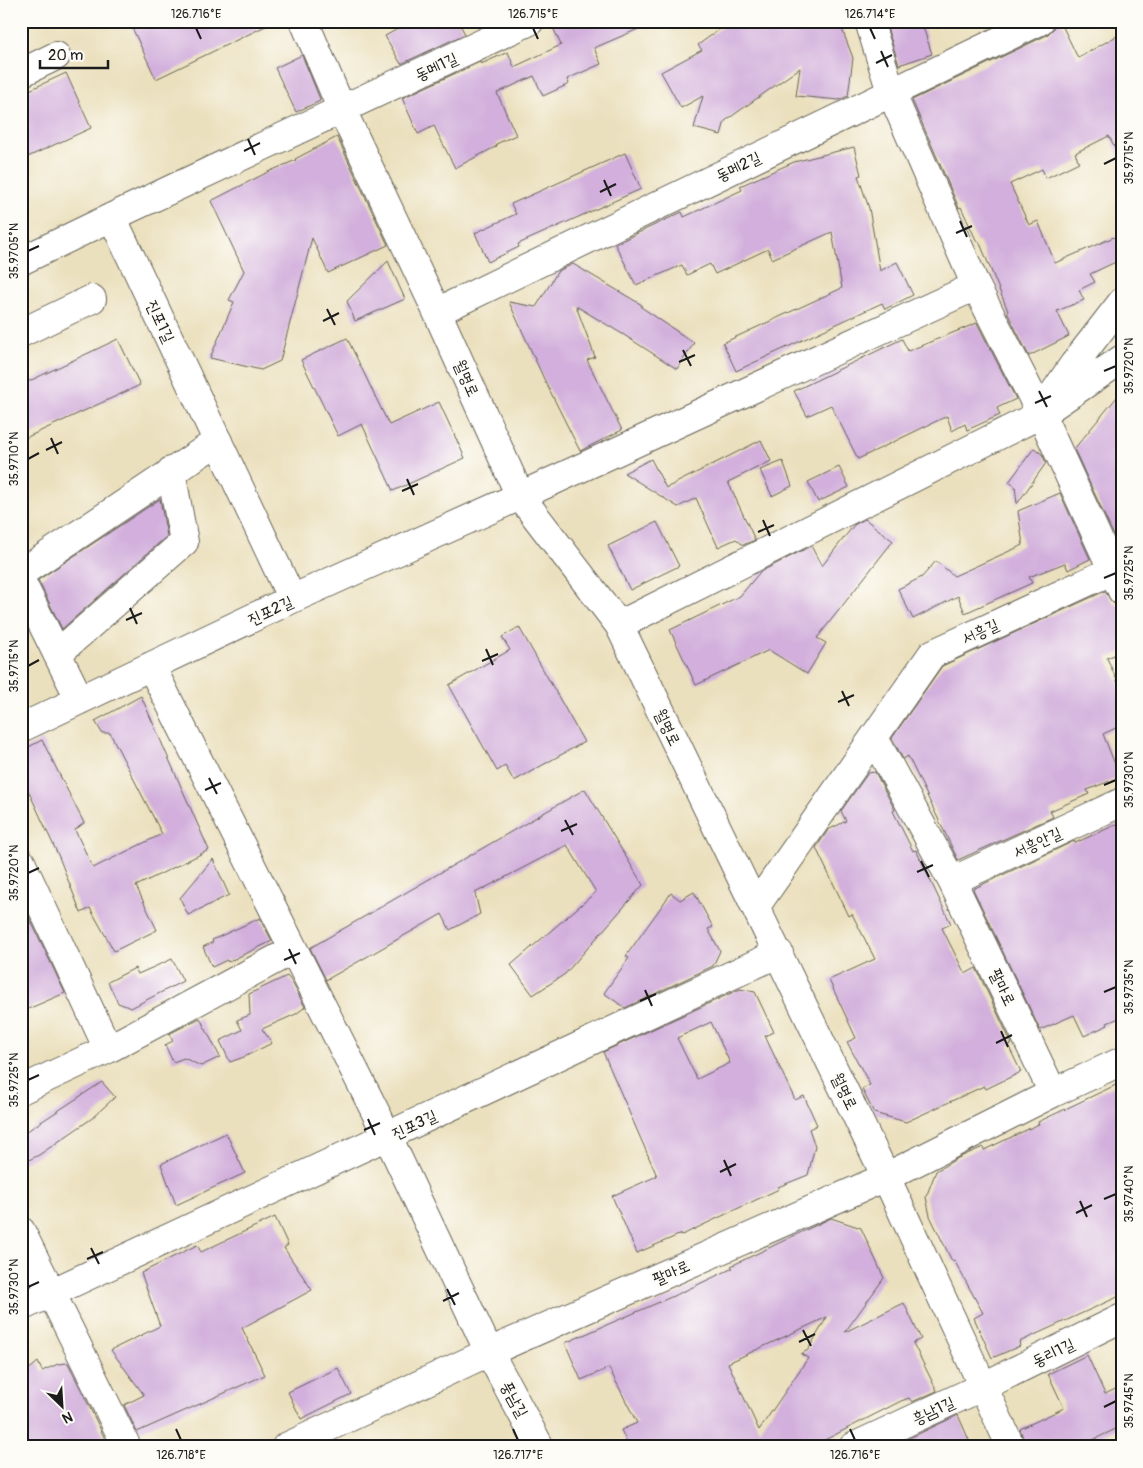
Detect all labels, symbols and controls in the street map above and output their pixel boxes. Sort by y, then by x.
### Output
text: 126.716°E [171,7,221,22]
text: 126.715°E [508,7,558,22]
text: 126.714°E [845,7,895,22]
scale bar [40,38,108,70]
text: 20 m [48,46,83,65]
street label: 동메1길 [412,48,461,85]
text: 35.9715°N [1122,132,1137,184]
street label: 동메2길 [713,147,764,186]
text: 35.9705°N [7,223,22,279]
street label: 진포1길 [142,297,179,346]
text: 35.9720°N [1122,338,1137,394]
street label: 월명로 [449,357,483,400]
text: 35.9710°N [7,432,22,486]
text: 35.9725°N [1122,546,1137,600]
street label: 진포2길 [245,592,296,630]
street label: 서흥길 [959,615,1002,649]
text: 35.9715°N [7,640,22,692]
street label: 월명로 [650,706,685,749]
text: 35.9730°N [1122,752,1137,808]
street label: 서흥안길 [1010,823,1065,863]
text: 35.9720°N [7,845,22,901]
text: 35.9735°N [1122,960,1137,1014]
street label: 팔마로 [985,966,1020,1009]
text: 35.9725°N [7,1053,22,1107]
street label: 월명로 [827,1070,862,1113]
street label: 진포3길 [389,1106,440,1144]
text: 35.9740°N [1122,1166,1137,1222]
street label: 팔마로 [650,1256,693,1290]
text: 35.9730°N [7,1259,22,1315]
street label: 동리1길 [1029,1334,1078,1372]
text: 35.9745°N [1122,1373,1137,1429]
street label: 풍남길 [496,1378,532,1421]
north arrow [38,1380,88,1430]
street label: 흥남1길 [909,1392,958,1429]
text: N [59,1408,75,1427]
text: 126.718°E [156,1448,206,1463]
text: 126.717°E [493,1448,543,1463]
text: 126.716°E [830,1448,880,1463]

